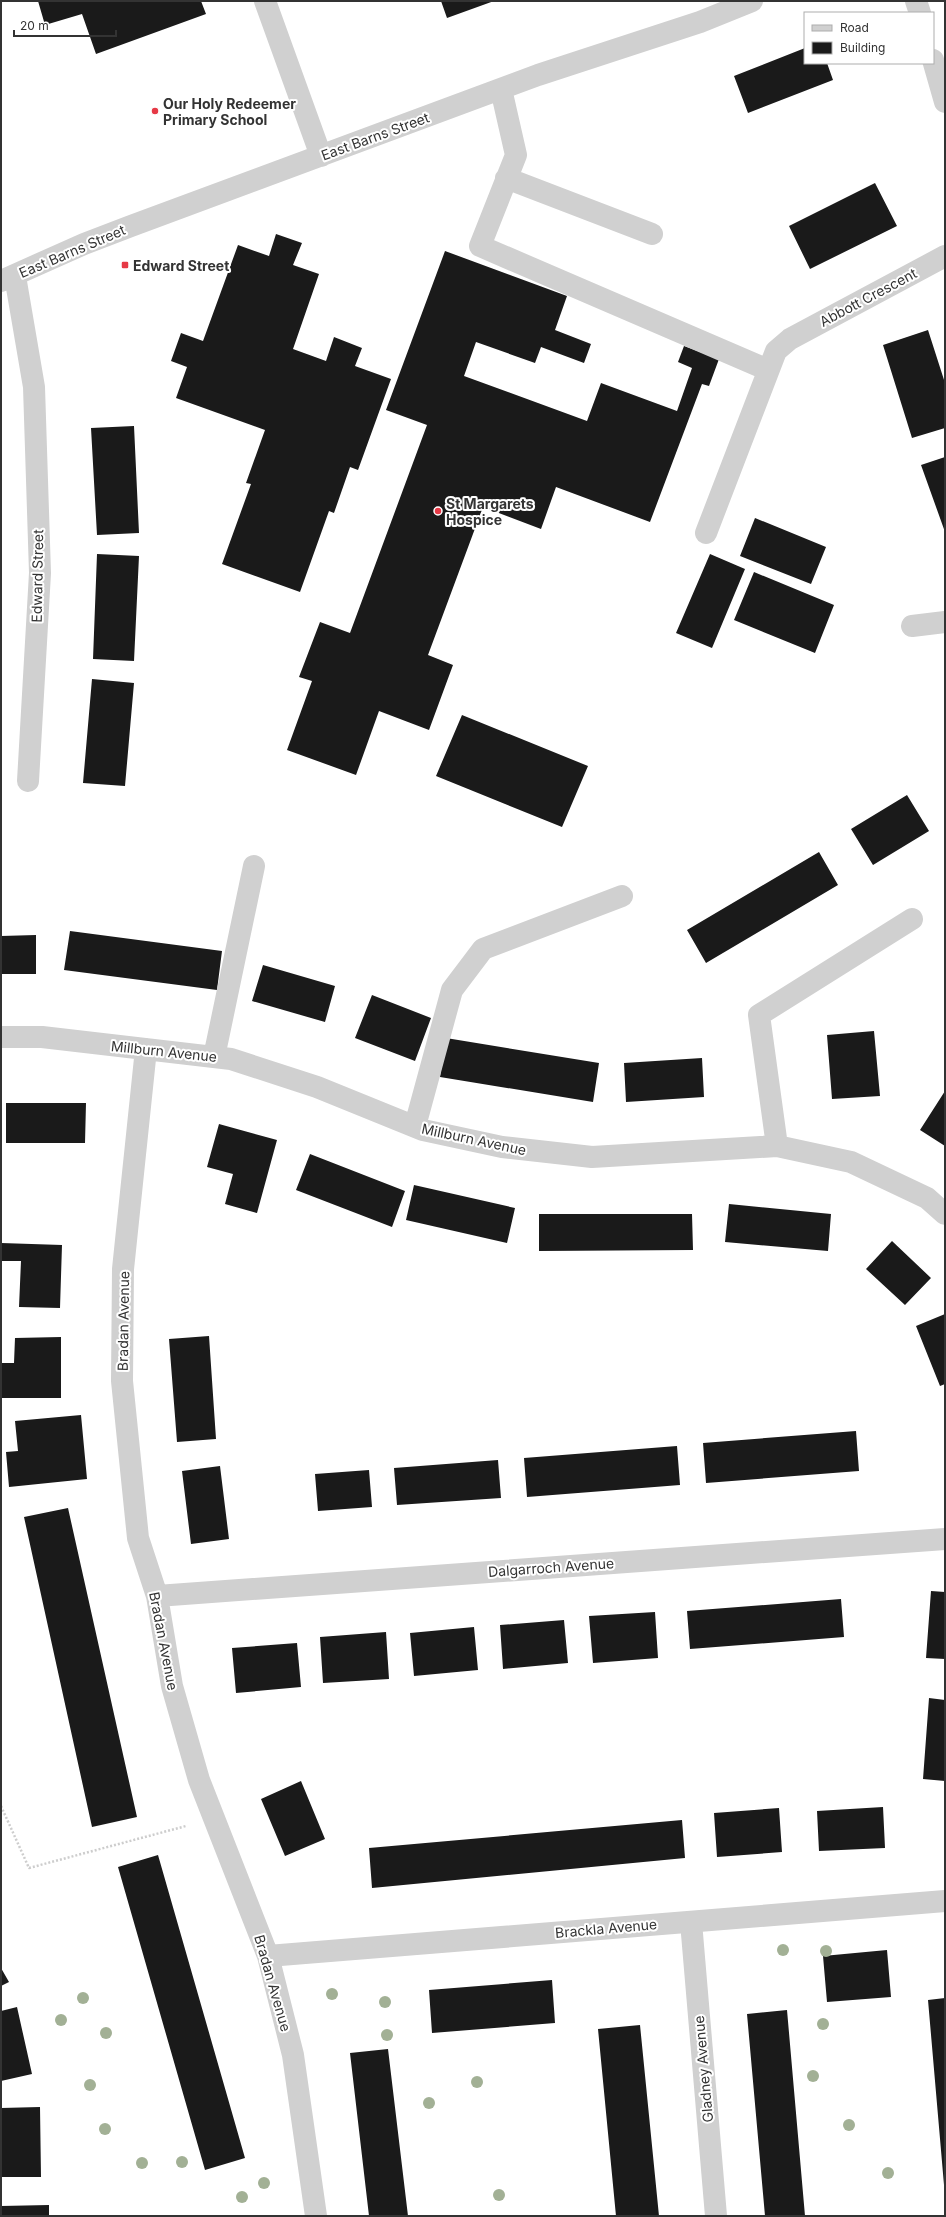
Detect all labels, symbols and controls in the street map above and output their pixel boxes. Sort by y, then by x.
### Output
scale bar [14,12,116,38]
legend [804,12,934,64]
text: 20 m [20,18,49,33]
text: Road [840,20,869,35]
text: Building [840,40,885,55]
place label: Our Holy Redeemer Primary School [163,95,296,128]
marker: Our Holy Redeemer Primary School [150,106,160,116]
street label: East Barns Street [319,108,432,163]
street label: East Barns Street [16,221,128,281]
place label: Edward Street [133,257,229,274]
marker: Edward Street [120,260,130,270]
street label: Abbott Crescent [816,264,920,330]
place label: St Margarets Hospice [446,495,534,528]
marker: St Margarets Hospice [433,506,443,516]
street label: Edward Street [28,529,46,623]
street label: Millburn Avenue [110,1037,218,1065]
street label: Millburn Avenue [420,1120,528,1158]
street label: Bradan Avenue [114,1271,132,1371]
street label: Dalgarroch Avenue [487,1554,615,1580]
street label: Bradan Avenue [146,1590,182,1692]
street label: Brackla Avenue [554,1915,658,1941]
street label: Bradan Avenue [251,1933,295,2033]
street label: Gladney Avenue [690,2015,716,2123]

